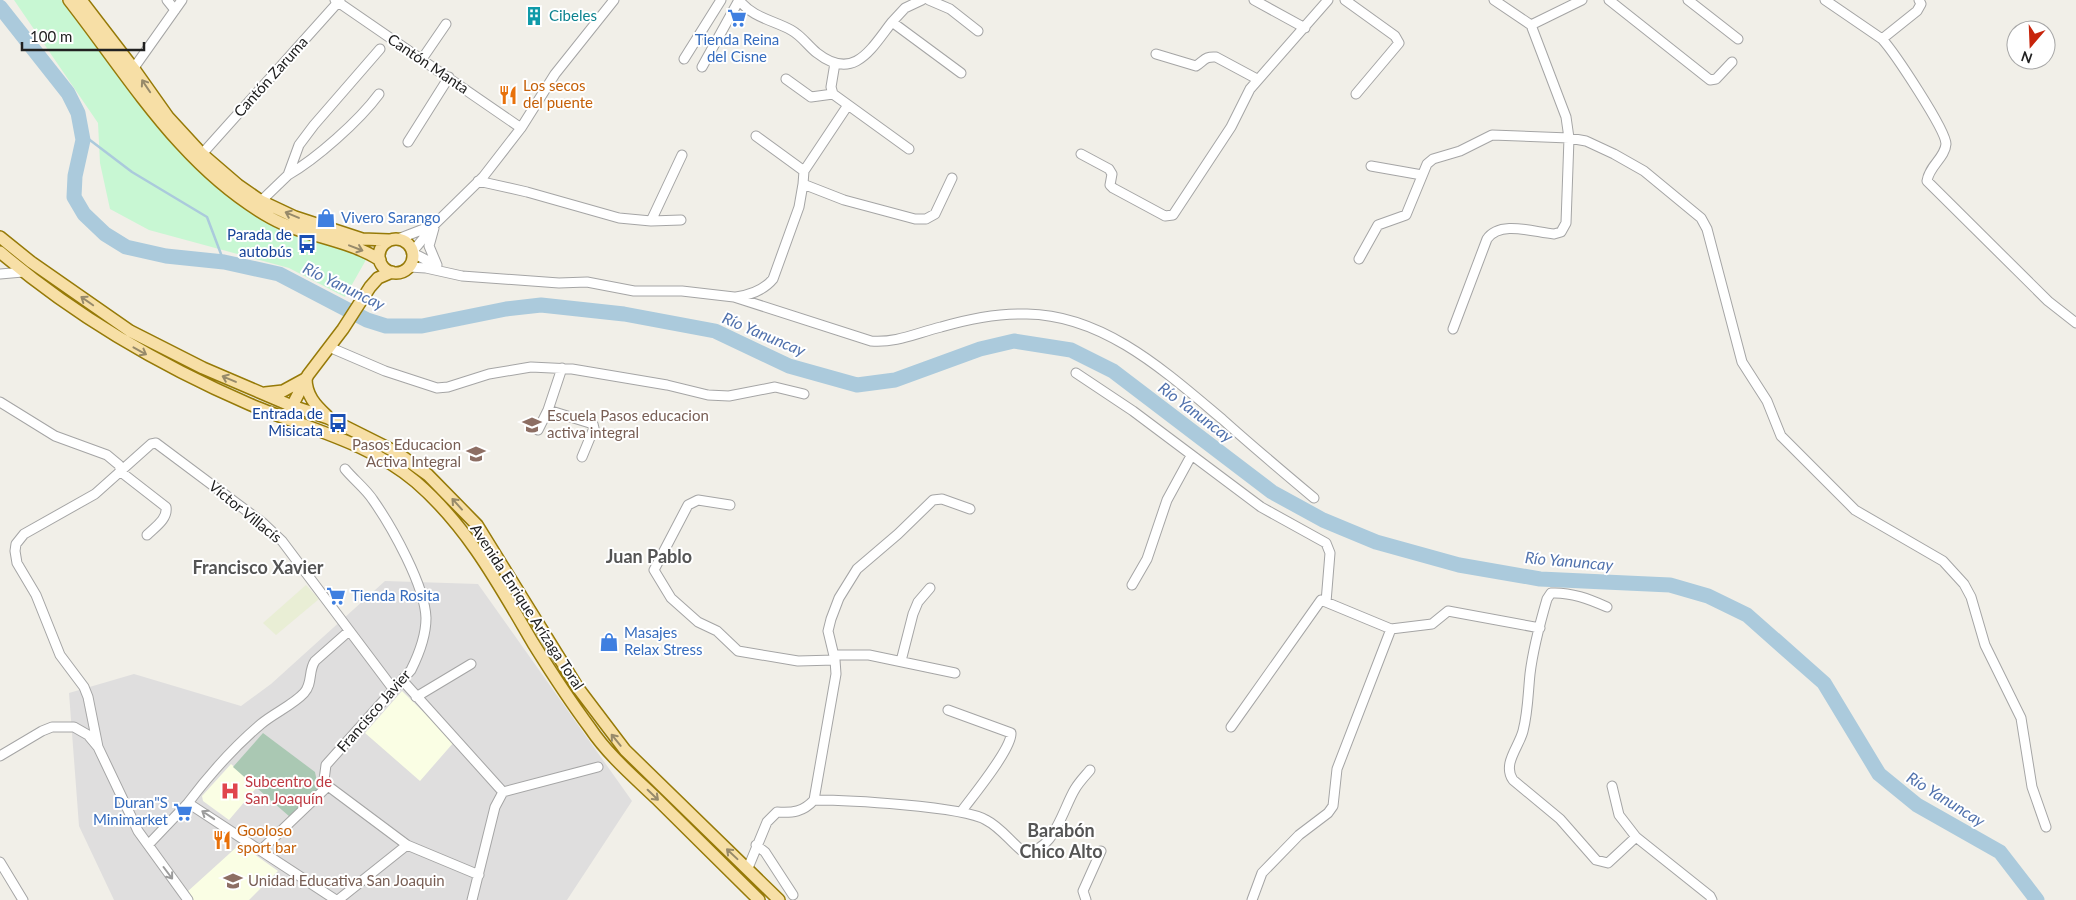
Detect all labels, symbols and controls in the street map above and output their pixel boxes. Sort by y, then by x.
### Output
building icon: Cibeles [523,5,545,27]
place label: Cibeles [549,6,597,24]
supermarket icon: Tienda Reina del Cisne [726,7,748,29]
scale bar [22,20,145,52]
north arrow [2006,20,2056,70]
text: 100 m [30,27,72,45]
street label: Cantón Manta [385,29,473,97]
place label: Tienda Reina del Cisne [695,30,779,65]
street label: Cantón Zaruma [229,32,311,120]
text: N [2019,48,2034,68]
place label: Los secos del puente [523,76,593,111]
one-way arrow [141,80,151,94]
restaurant icon: Los secos del puente [497,84,519,106]
shop icon: Vivero Sarango [315,207,337,229]
place label: Vivero Sarango [341,208,441,226]
one-way arrow [285,210,300,219]
place label: Parada de autobús [227,225,292,260]
bus stop icon: Parada de autobús [296,233,318,255]
one-way arrow [347,244,363,253]
water label: Río Yanuncay [300,258,388,314]
one-way arrow [80,296,94,306]
water label: Río Yanuncay [720,308,809,360]
one-way arrow [132,346,147,356]
one-way arrow [222,374,237,384]
water label: Río Yanuncay [1155,377,1238,446]
place label: Entrada de Misicata [252,404,323,439]
place label: Escuela Pasos educacion activa integral [547,406,709,441]
bus stop icon: Entrada de Misicata [327,412,349,434]
school or university icon: Escuela Pasos educacion activa integral [521,414,543,436]
place label: Pasos Educacion Activa Integral [352,435,461,470]
school or university icon: Pasos Educacion Activa Integral [465,443,487,465]
street label: Víctor Villacís [206,476,286,546]
one-way arrow [452,497,463,510]
street label: Avenida Enrique Arízaga Toral [467,520,588,693]
district label: Juan Pablo [606,545,692,567]
water label: Río Yanuncay [1524,547,1614,574]
district label: Francisco Xavier [193,556,324,578]
supermarket icon: Tienda Rosita [325,585,347,607]
place label: Tienda Rosita [351,586,440,604]
place label: Masajes Relax Stress [624,623,702,658]
shop icon: Masajes Relax Stress [598,631,620,653]
street label: Francisco Javier [333,665,414,755]
one-way arrow [611,734,622,747]
water label: Río Yanuncay [1904,767,1989,830]
place label: Subcentro de San Joaquín [245,772,332,807]
hospital icon: Subcentro de San Joaquín [219,780,241,802]
one-way arrow [646,789,658,801]
place label: Duran"S Minimarket [93,793,169,828]
supermarket icon: Duran"S Minimarket [172,801,194,823]
one-way arrow [201,810,215,820]
district label: Barabón Chico Alto [1019,819,1103,862]
place label: Gooloso sport bar [237,821,297,856]
restaurant icon: Gooloso sport bar [211,829,233,851]
one-way arrow [726,848,739,860]
one-way arrow [163,866,173,880]
school or university icon: Unidad Educativa San Joaquin [222,870,244,892]
place label: Unidad Educativa San Joaquin [248,871,445,889]

